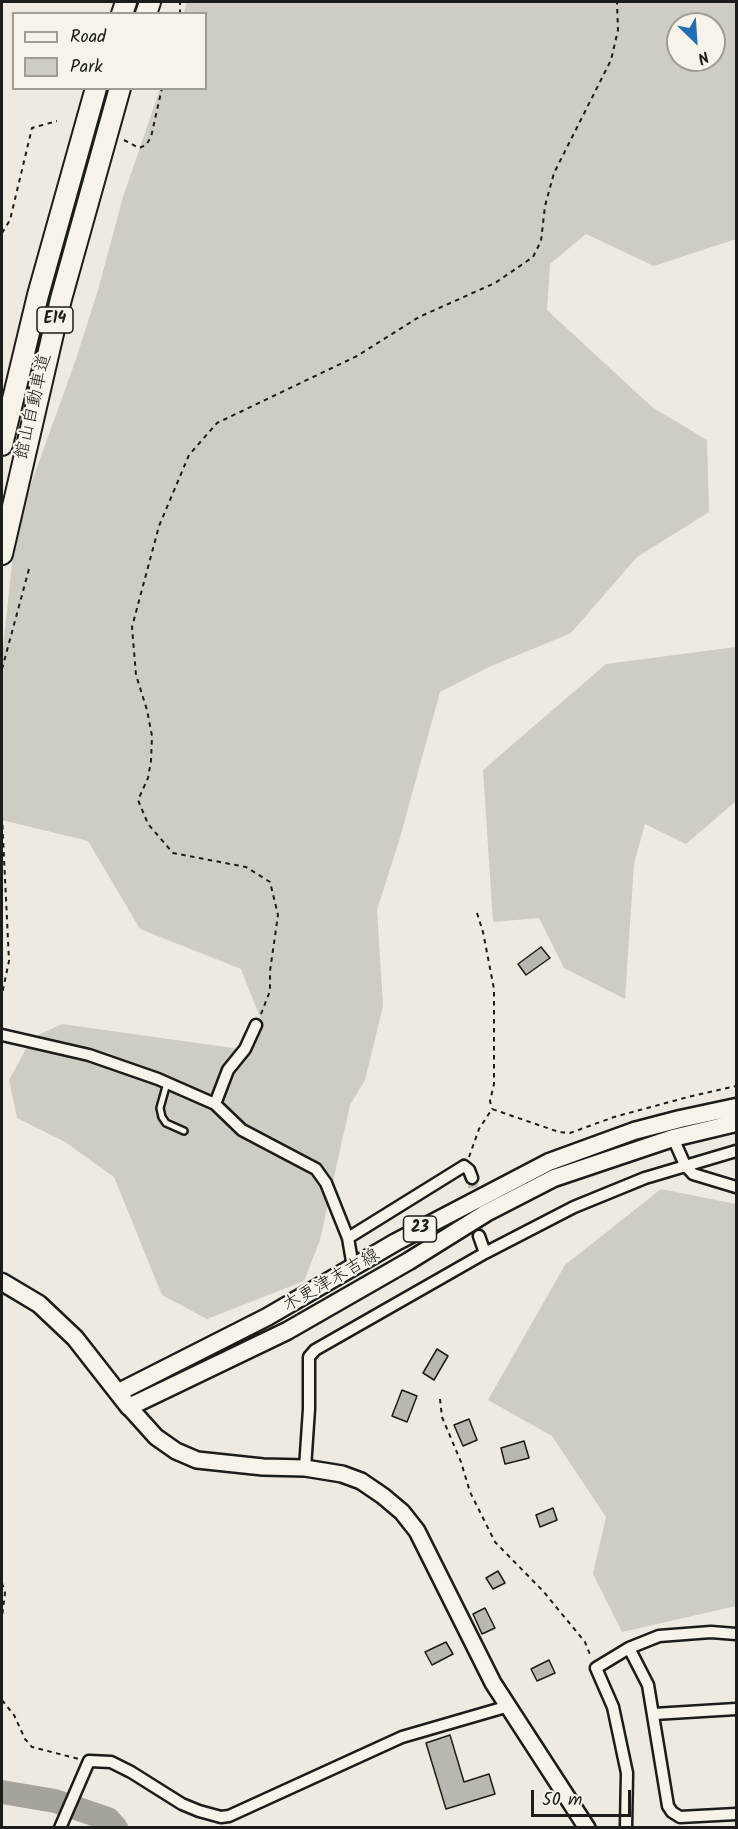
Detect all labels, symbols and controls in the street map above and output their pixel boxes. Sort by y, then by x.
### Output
legend [12,12,207,90]
north arrow [666,12,726,72]
text: Road [70,23,106,52]
text: N [693,43,713,70]
text: Park [70,53,103,82]
road number: E14 [37,307,73,333]
street label: 館山自動車道 [12,352,58,462]
road number: 23 [404,1216,436,1242]
street label: 木更津末吉線 [280,1246,384,1318]
scale bar [534,1778,634,1816]
text: 50 m [542,1786,582,1815]

